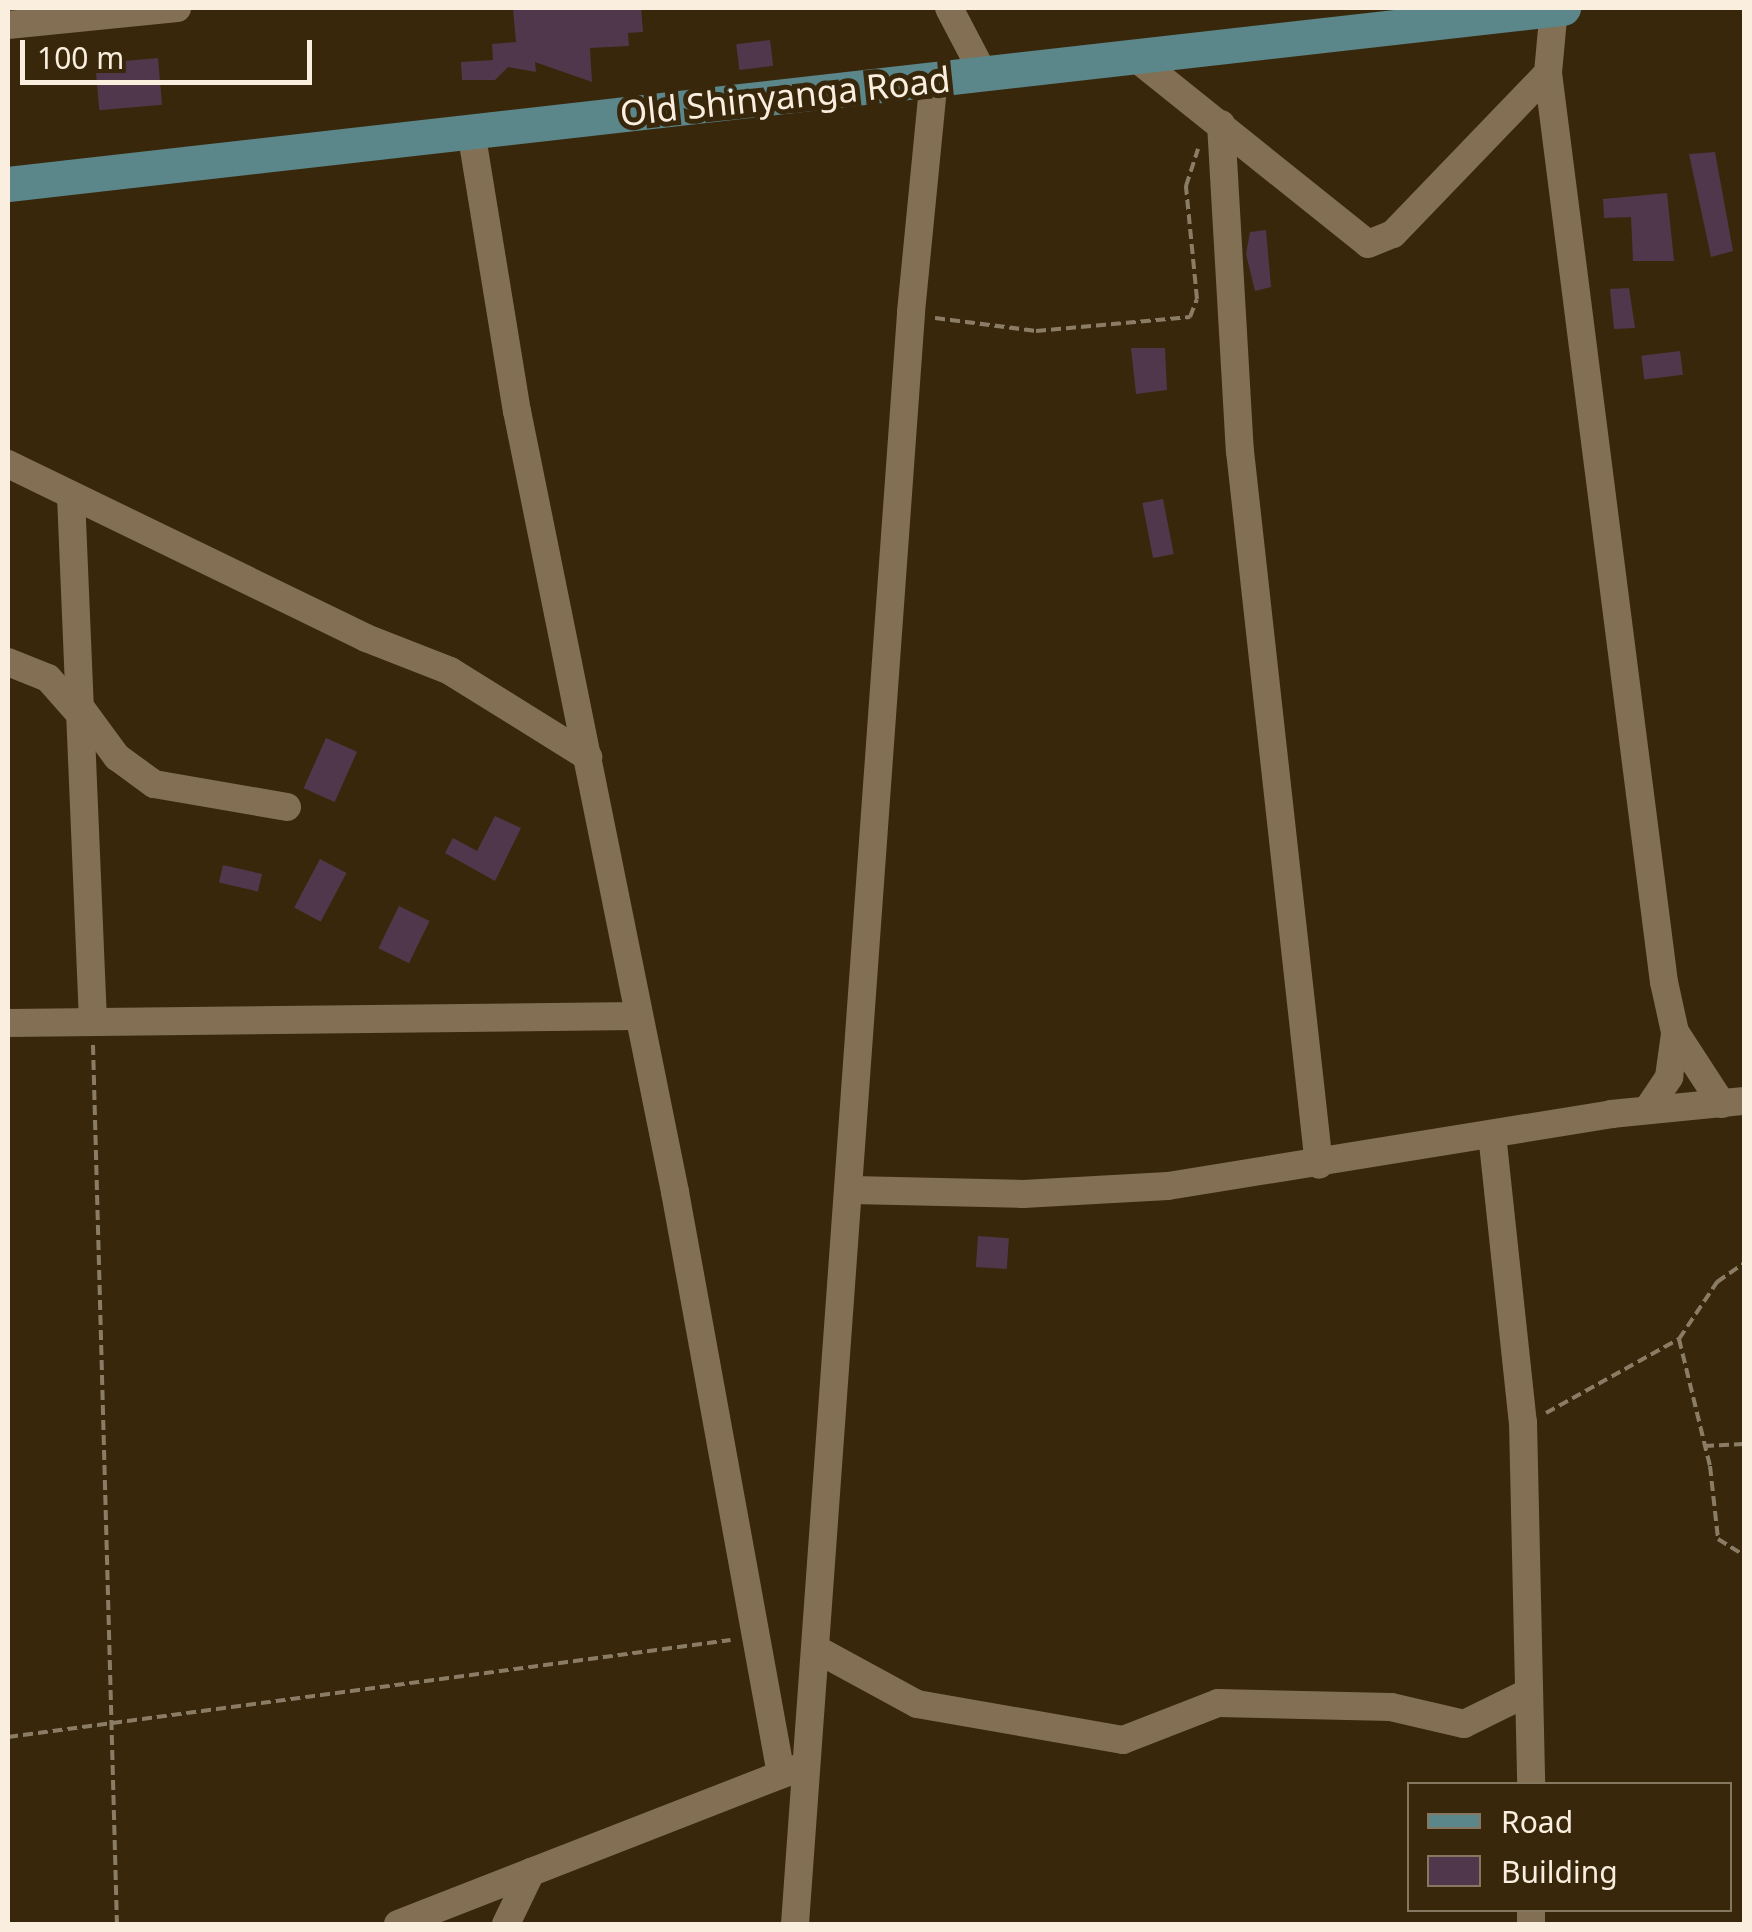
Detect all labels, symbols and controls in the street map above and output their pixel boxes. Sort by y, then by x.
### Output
scale bar [25,20,318,82]
text: 100 m [37,37,124,78]
street label: Old Shinyanga Road [618,58,952,134]
legend [1407,1782,1732,1912]
text: Road [1501,1801,1573,1842]
text: Building [1501,1851,1618,1892]

